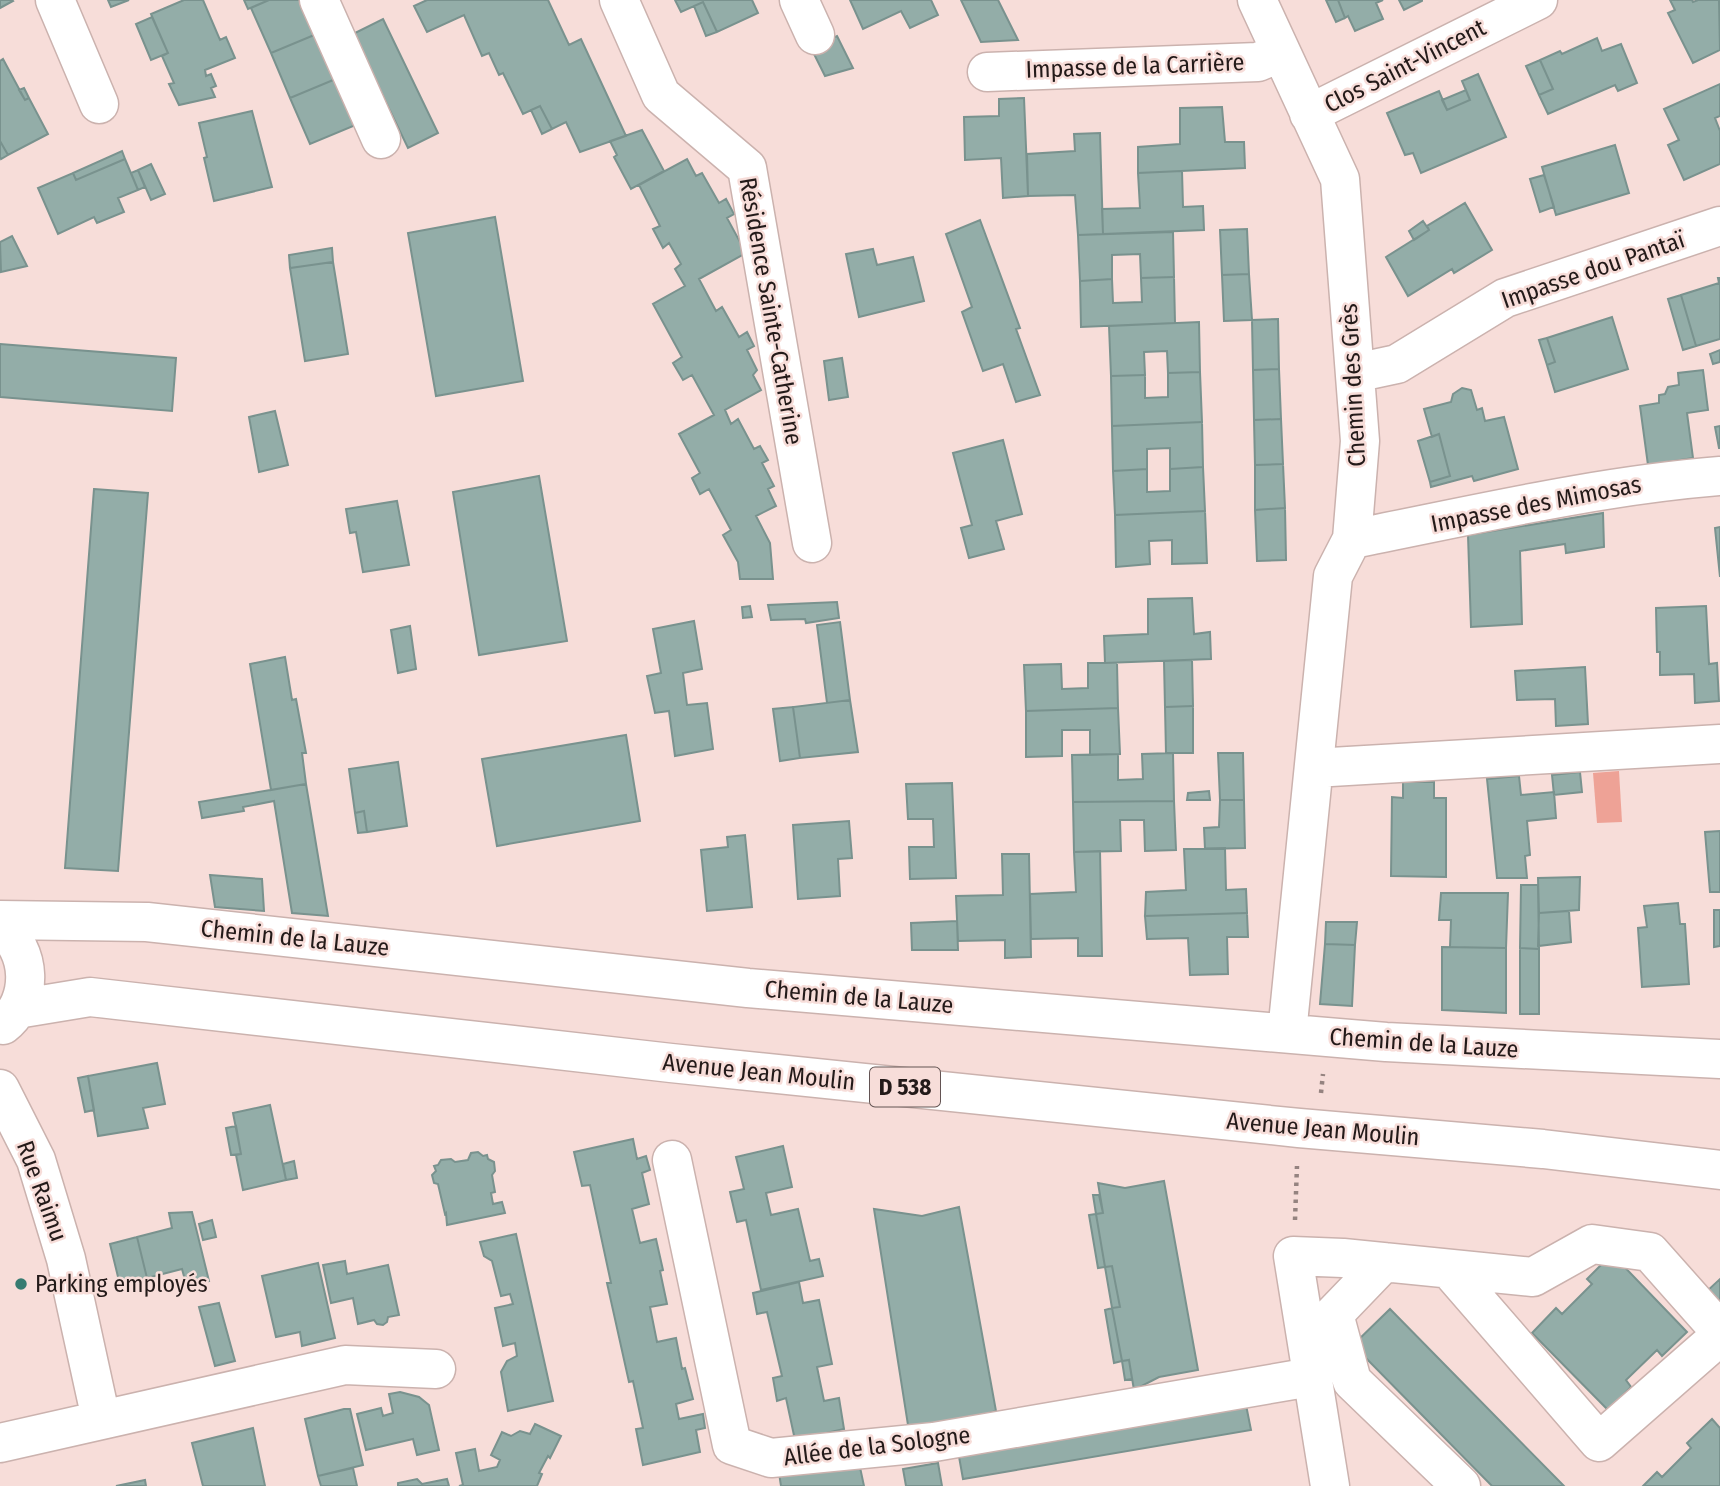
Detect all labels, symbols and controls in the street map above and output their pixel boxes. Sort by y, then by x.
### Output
street label: Clos Saint-Vincent [1320,13,1490,119]
street label: Impasse de la Carrière [1025,48,1245,84]
street label: Résidence Sainte-Catherine [734,175,808,447]
street label: Impasse dou Pantaï [1498,225,1689,314]
street label: Chemin des Grès [1335,303,1371,467]
street label: Impasse des Mimosas [1429,470,1643,538]
street label: Chemin de la Lauze [199,914,391,962]
street label: Chemin de la Lauze [764,975,954,1019]
street label: Chemin de la Lauze [1329,1022,1519,1064]
street label: Avenue Jean Moulin [661,1048,857,1096]
road number: D 538 [870,1068,940,1106]
street label: Avenue Jean Moulin [1226,1107,1420,1151]
street label: Rue Raimu [11,1137,73,1245]
place label: Parking employés [35,1270,208,1298]
marker: Parking employés [13,1276,29,1292]
street label: Allée de la Sologne [782,1421,972,1471]

